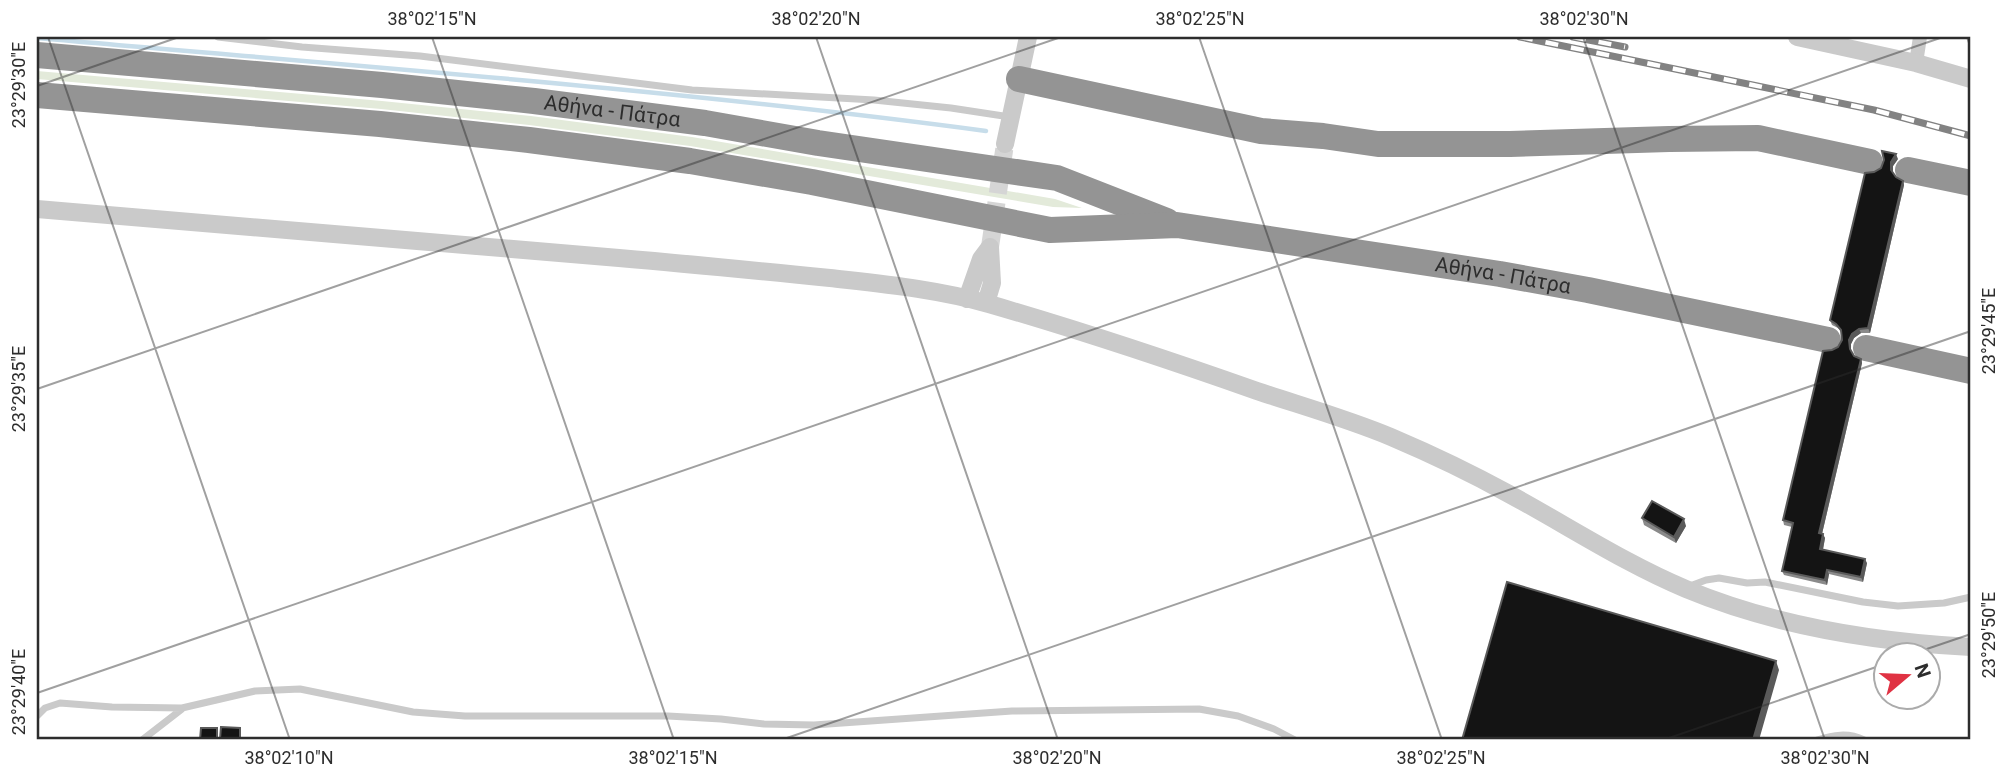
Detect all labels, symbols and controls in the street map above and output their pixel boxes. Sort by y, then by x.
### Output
text: 38°02'15"N [387,8,477,29]
text: 38°02'20"N [771,8,861,29]
text: 38°02'25"N [1155,8,1245,29]
text: 38°02'30"N [1539,8,1629,29]
text: 23°29'30"E [8,42,29,128]
street label: Αθήνα - Πάτρα [543,90,682,132]
street label: Αθήνα - Πάτρα [1433,252,1573,299]
text: 23°29'45"E [1978,288,1999,374]
text: 23°29'35"E [8,346,29,432]
text: 23°29'50"E [1978,592,1999,678]
north arrow [1871,640,1941,710]
text: 23°29'40"E [8,649,29,735]
text: N [1910,661,1936,681]
text: 38°02'10"N [244,747,334,768]
text: 38°02'15"N [628,747,718,768]
text: 38°02'20"N [1012,747,1102,768]
text: 38°02'25"N [1396,747,1486,768]
text: 38°02'30"N [1780,747,1870,768]

